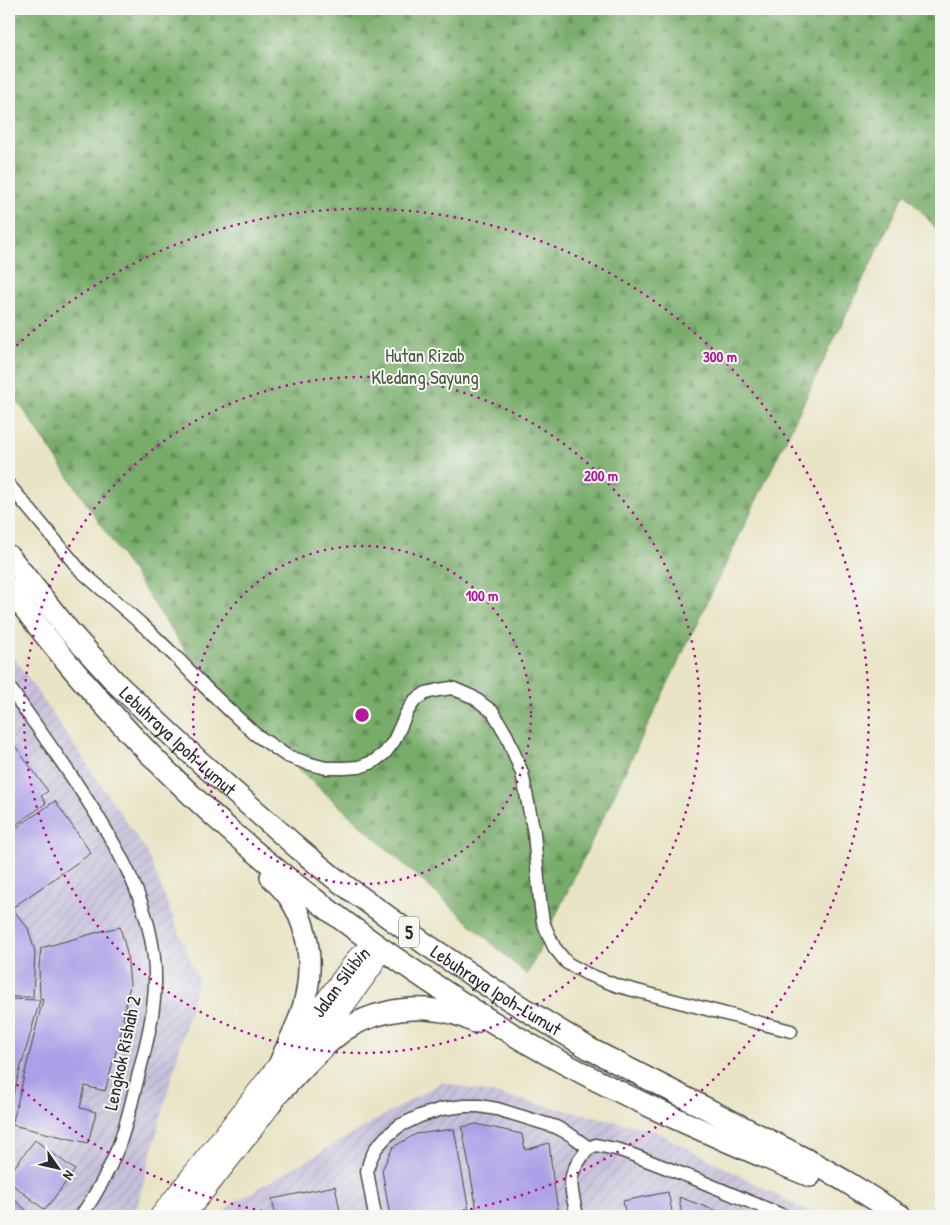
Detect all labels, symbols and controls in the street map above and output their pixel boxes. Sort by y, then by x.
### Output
park label: Hutan Rizab Kledang Sayung [371,342,479,390]
text: 300 m [703,346,737,367]
text: 200 m [584,465,618,486]
text: 100 m [466,585,498,606]
street label: Lebuhraya Ipoh-Lumut [114,680,243,802]
centre of rings [353,706,371,724]
road number: 5 [399,916,419,948]
street label: Lebuhraya Ipoh-Lumut [426,938,567,1042]
street label: Jalan Silibin [305,940,375,1022]
street label: Lengkok Rishah 2 [97,993,147,1113]
north arrow [32,1142,82,1192]
text: N [59,1167,79,1184]

